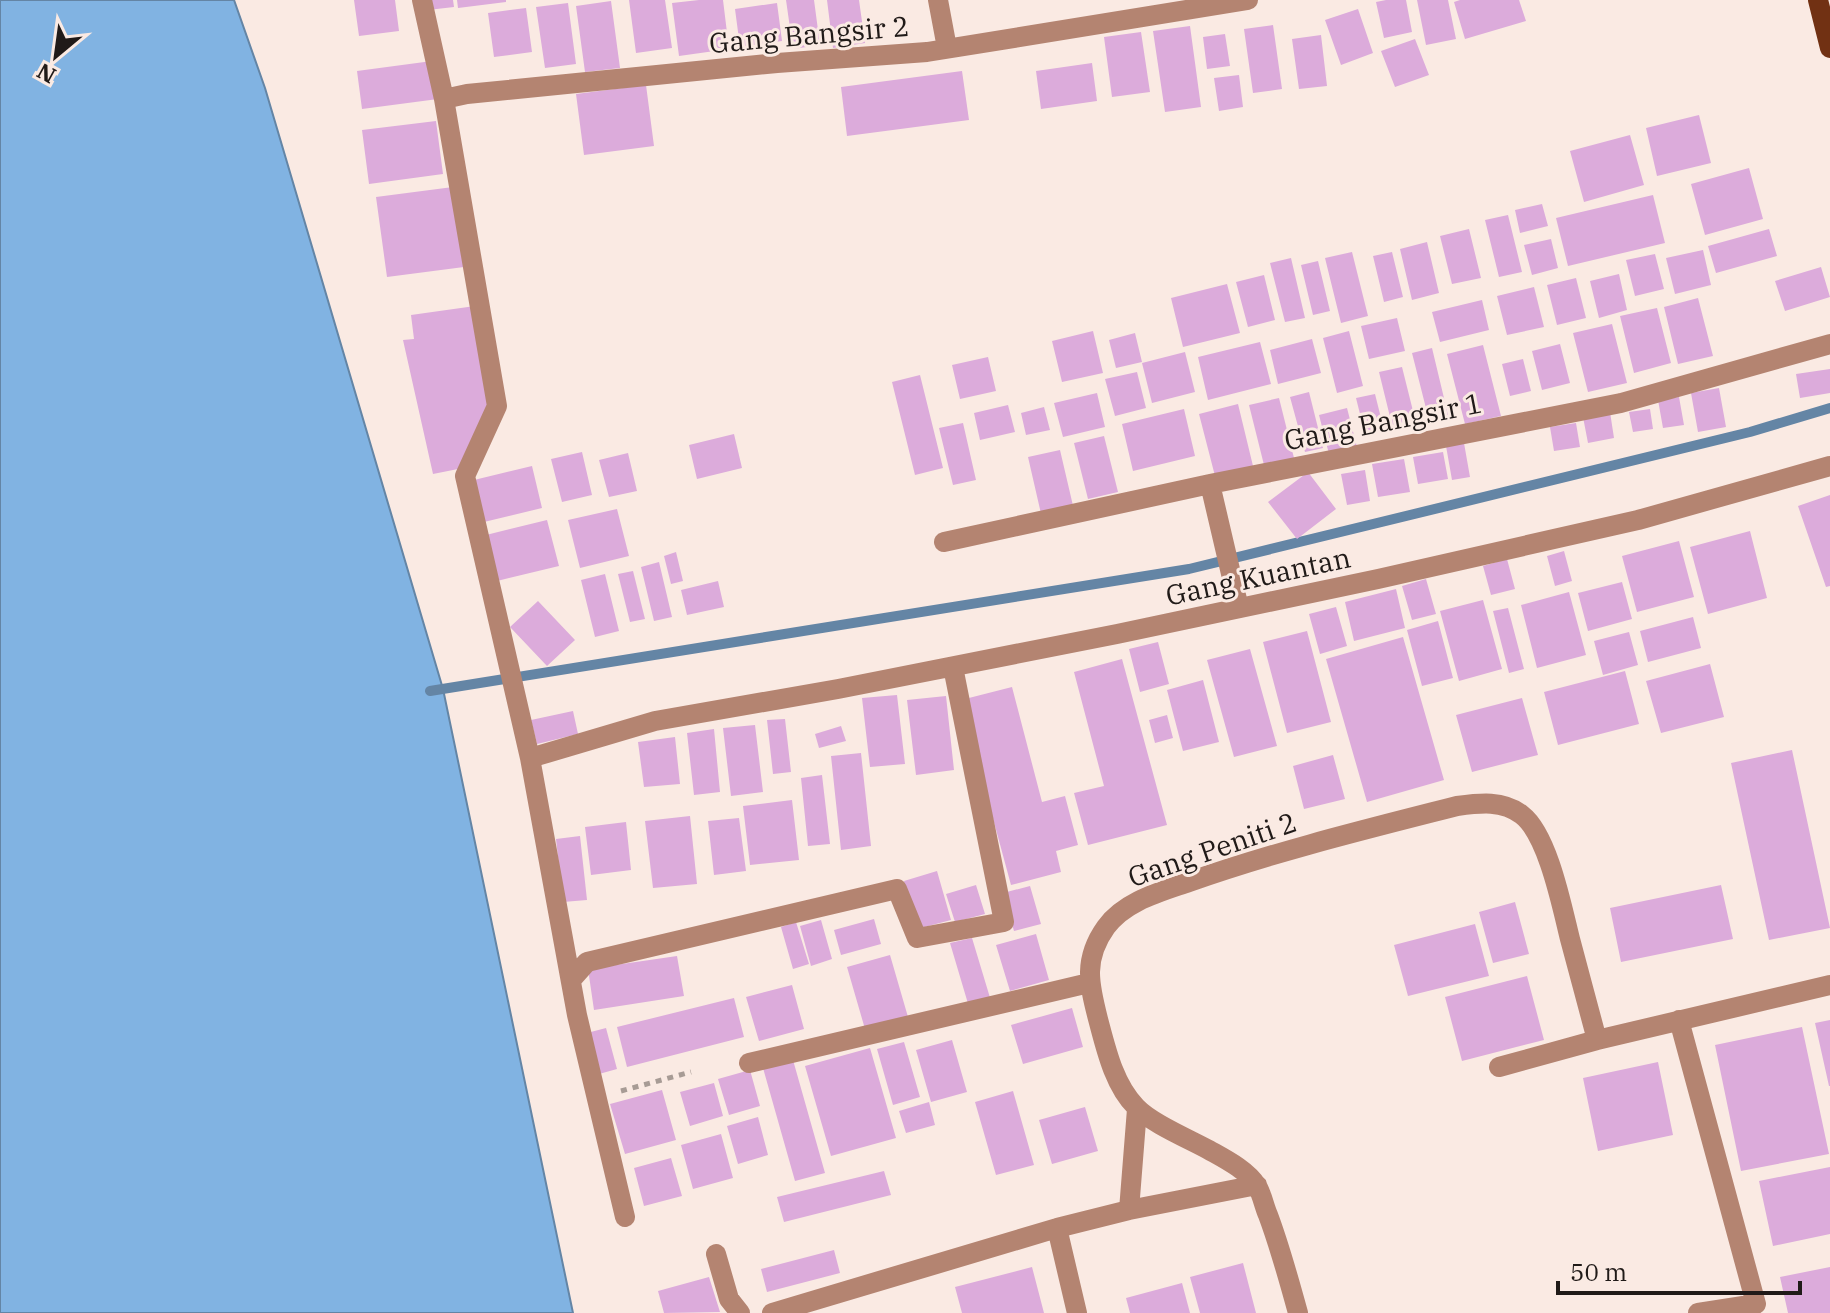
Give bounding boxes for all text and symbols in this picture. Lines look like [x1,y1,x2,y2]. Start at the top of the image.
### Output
street label: Gang Bangsir 2 [707,7,911,61]
north arrow [16,16,96,96]
text: N [31,57,61,91]
street label: Gang Bangsir 1 [1281,384,1485,458]
street label: Gang Kuantan [1162,538,1354,614]
street label: Gang Peniti 2 [1123,803,1301,895]
scale bar [1558,1245,1800,1295]
text: 50 m [1570,1256,1627,1288]

